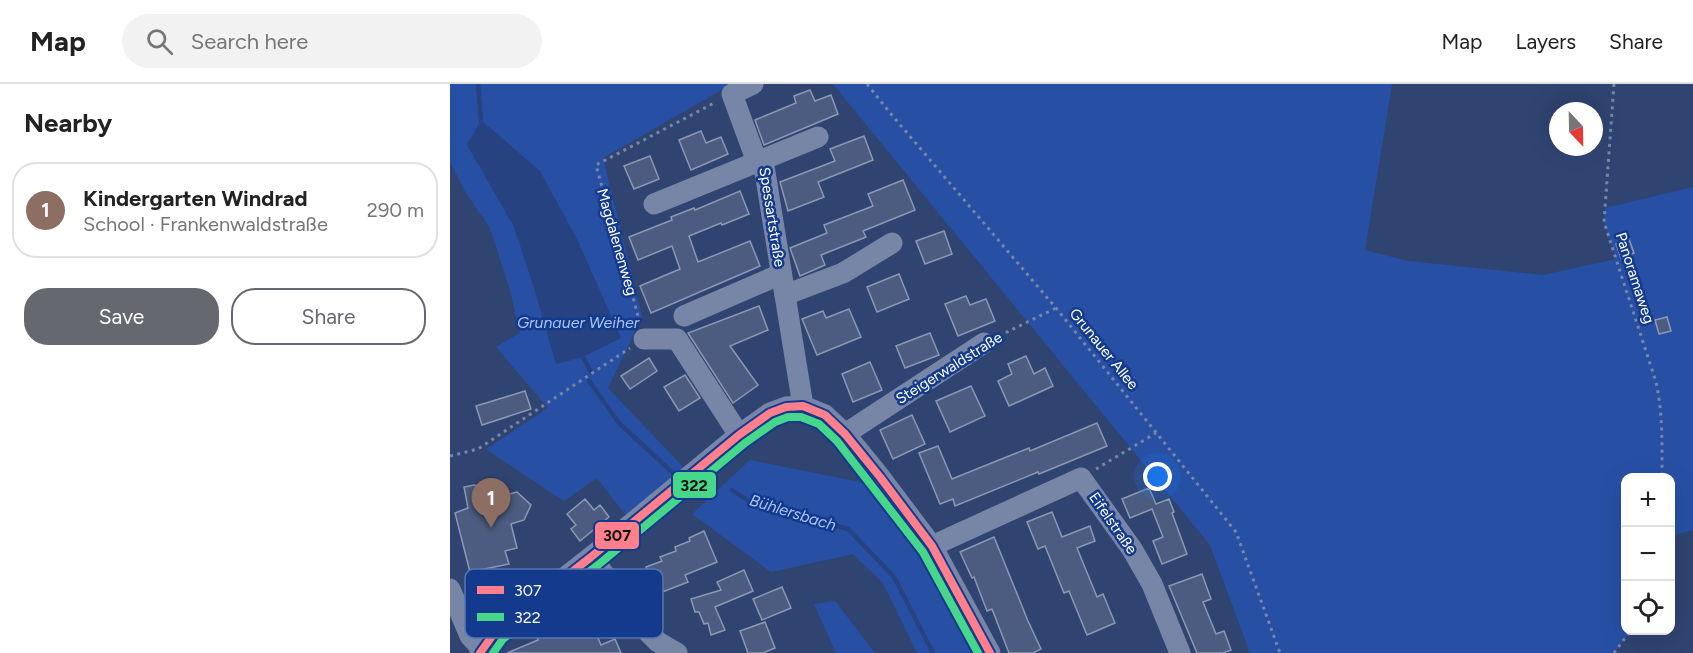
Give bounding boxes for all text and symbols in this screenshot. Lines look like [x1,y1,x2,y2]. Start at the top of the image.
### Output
search box [122,14,542,68]
text: Map [30,24,86,58]
icon: search [143,25,176,58]
text: Search here [191,28,308,55]
text: Map [1442,29,1482,54]
text: Layers [1515,29,1576,54]
text: Share [1609,29,1663,54]
north arrow [1549,102,1603,156]
text: Nearby [24,107,112,139]
street label: Spessartstraße [755,166,789,268]
text: Kindergarten Windrad [83,185,308,212]
street label: Magdalenenweg [593,186,641,298]
text: 1 [41,198,50,222]
text: 290 m [367,198,424,222]
text: School · Frankenwaldstraße [83,212,328,236]
street label: Panoramaweg [1612,230,1658,326]
button: Save [24,288,219,345]
button: Share [231,288,426,345]
street label: Grunauer Allee [1066,305,1142,393]
water label: Grunauer Weiher [517,313,640,332]
street label: Steigerwaldstraße [893,328,1005,408]
your location [1143,462,1172,491]
line badge: 322 [672,471,717,499]
map controls [1621,473,1675,635]
button: + [1621,473,1675,527]
text: 322 [680,476,708,495]
pin: 1 [472,478,510,528]
street label: Eifelstraße [1085,489,1141,557]
water label: Bühlersbach [747,490,838,535]
line badge: 307 [594,521,640,550]
text: 307 [603,526,631,545]
button: − [1621,527,1675,581]
legend [465,569,663,638]
text: 307 [514,581,542,600]
button: locate [1621,581,1675,635]
text: 322 [514,608,541,627]

